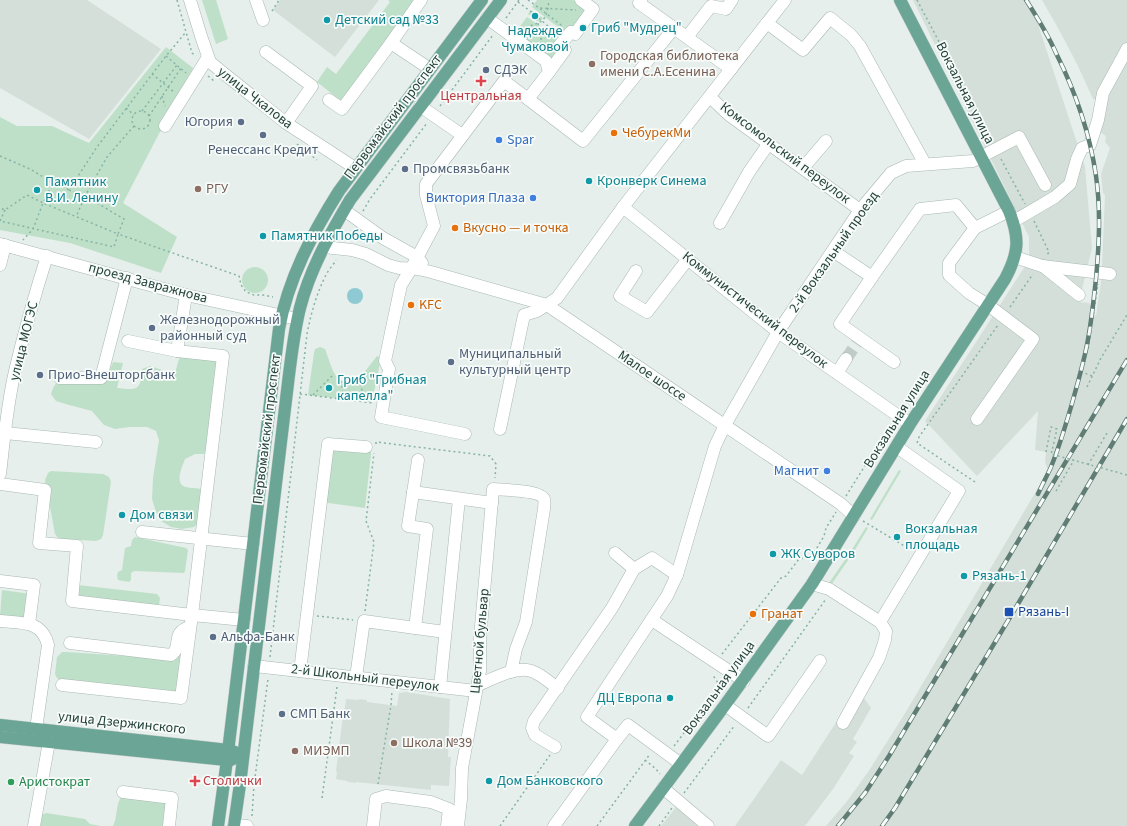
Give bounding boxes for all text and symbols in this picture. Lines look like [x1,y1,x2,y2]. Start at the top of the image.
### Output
place label: Детский сад №33 [335,10,439,30]
marker: Надежде Чумаковой [530,11,540,21]
marker: Детский сад №33 [322,15,332,25]
place label: Гриб "Мудрец" [591,18,682,38]
place label: Надежде Чумаковой [501,21,569,57]
marker: Гриб "Мудрец" [578,23,588,33]
street label: Вокзальная улица [931,39,999,147]
place label: Городская библиотека имени С.А.Есенина [600,46,739,82]
street label: Первомайский проспект [339,50,447,184]
marker: Городская библиотека имени С.А.Есенина [587,59,597,69]
place label: СДЭК [494,60,528,80]
street label: улица Чкалова [213,62,297,134]
marker: СДЭК [481,65,491,75]
marker: Центральная [476,76,486,86]
place label: Центральная [440,86,522,106]
street label: Комсомольский переулок [716,97,854,209]
place label: Югория [185,112,233,132]
marker: Югория [236,117,246,127]
place label: ЧебурекМи [622,123,691,143]
marker: ЧебурекМи [609,128,619,138]
marker: Ренессанс Кредит [258,130,268,140]
place label: Spar [507,130,534,150]
marker: Spar [494,135,504,145]
place label: Ренессанс Кредит [208,140,319,160]
place label: Промсвязьбанк [413,159,510,179]
marker: Промсвязьбанк [400,164,410,174]
place label: Кронверк Синема [597,171,707,191]
place label: Памятник В.И. Ленину [45,172,119,208]
marker: Кронверк Синема [584,176,594,186]
place label: РГУ [206,179,229,199]
marker: РГУ [193,184,203,194]
marker: Памятник В.И. Ленину [32,185,42,195]
street label: 2-й Вокзальный проезд [784,187,884,317]
place label: Виктория Плаза [426,188,525,208]
marker: Виктория Плаза [528,193,538,203]
place label: Вкусно — и точка [463,218,569,238]
marker: Вкусно — и точка [450,223,460,233]
place label: Памятник Победы [271,226,383,246]
marker: Памятник Победы [258,231,268,241]
street label: Коммунистический переулок [678,247,832,373]
street label: проезд Завражнова [86,257,210,309]
place label: KFC [419,295,442,315]
street label: улица МОГЭС [4,299,44,383]
marker: KFC [406,300,416,310]
place label: Железнодорожный районный суд [160,310,280,346]
marker: Железнодорожный районный суд [147,323,157,333]
place label: Муниципальный культурный центр [459,344,571,380]
street label: Малое шоссе [614,346,690,406]
street label: Первомайский проспект [248,352,286,505]
marker: Муниципальный культурный центр [446,357,456,367]
place label: Прио-Внешторгбанк [48,365,175,385]
street label: Вокзальная улица [859,366,935,472]
marker: Прио-Внешторгбанк [35,370,45,380]
place label: Гриб "Грибная капелла" [337,370,427,406]
marker: Гриб "Грибная капелла" [324,383,334,393]
place label: Магнит [774,461,820,481]
marker: Магнит [822,466,832,476]
place label: Дом связи [130,505,193,525]
marker: Дом связи [117,510,127,520]
place label: Вокзальная площадь [905,519,978,555]
marker: Вокзальная площадь [892,532,902,542]
place label: ЖК Суворов [781,544,855,564]
marker: ЖК Суворов [768,549,778,559]
place label: Рязань-1 [972,566,1026,586]
marker: Рязань-1 [959,571,969,581]
street label: Цветной бульвар [465,587,495,695]
place label: Рязань-I [1018,602,1069,622]
place label: Гранат [761,604,804,624]
marker: Рязань-I [1003,606,1015,618]
marker: Гранат [748,609,758,619]
place label: Альфа-Банк [221,627,295,647]
marker: Альфа-Банк [208,632,218,642]
street label: Вокзальная улица [678,637,760,739]
street label: 2-й Школьный переулок [290,659,440,697]
place label: ДЦ Европа [597,688,662,708]
marker: ДЦ Европа [665,693,675,703]
place label: СМП Банк [290,704,350,724]
street label: улица Дзержинского [57,706,187,740]
marker: СМП Банк [277,709,287,719]
place label: Школа №39 [402,733,472,753]
marker: Школа №39 [389,738,399,748]
place label: МИЭМП [303,741,350,761]
marker: МИЭМП [290,746,300,756]
place label: Столички [203,771,262,791]
place label: Дом Банковского [497,771,603,791]
place label: Аристократ [19,772,91,792]
marker: Столички [190,776,200,786]
marker: Дом Банковского [484,776,494,786]
marker: Аристократ [6,777,16,787]

